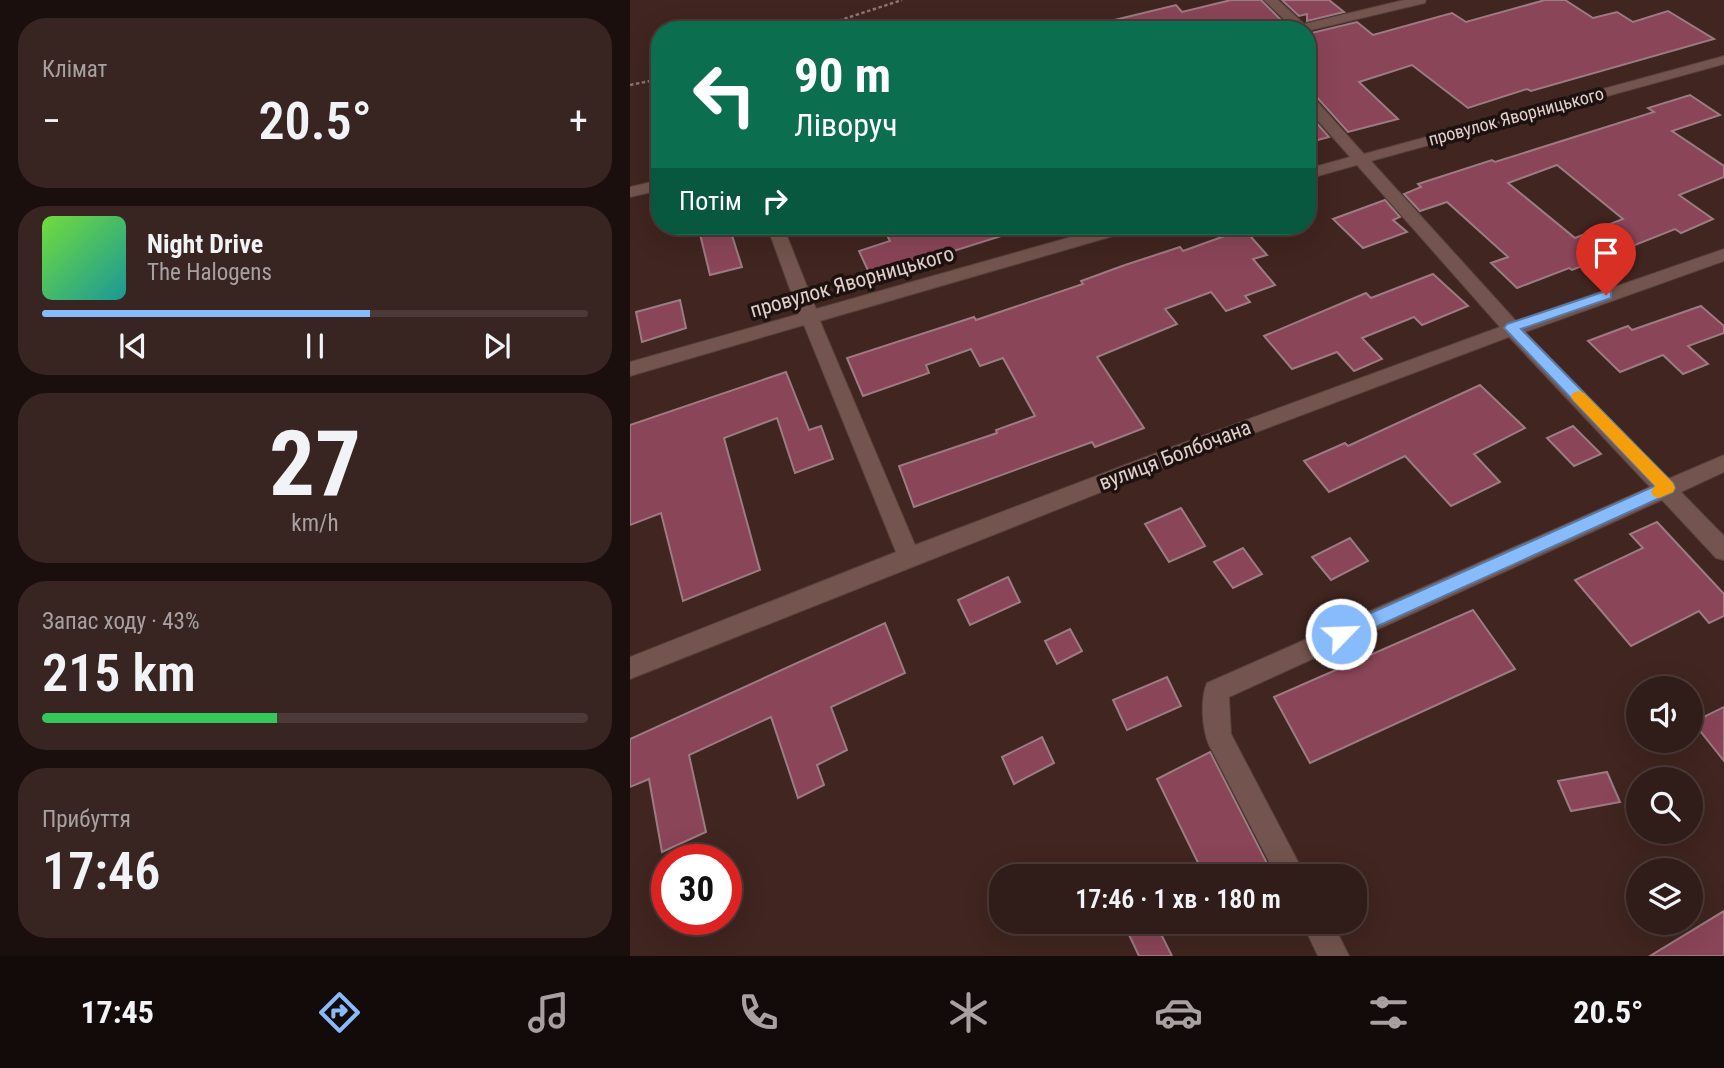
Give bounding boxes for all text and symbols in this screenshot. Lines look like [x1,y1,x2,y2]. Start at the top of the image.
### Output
text: 90 m [794,47,891,104]
icon: left [679,49,770,140]
text: Клімат [42,56,107,83]
street label: провулок Яворницького [1426,82,1606,150]
text: 20.5° [258,91,372,152]
text: − [42,99,61,143]
text: + [569,99,588,143]
text: Ліворуч [794,106,898,144]
icon: right [756,182,794,220]
text: Потім [679,186,742,216]
pin [1576,223,1636,295]
text: Night Drive [147,229,263,259]
icon: arrive [1587,234,1625,272]
street label: провулок Яворницького [747,241,957,323]
text: The Halogens [147,259,272,286]
icon: previous [114,327,152,365]
icon: pause [296,327,334,365]
icon: next [478,327,516,365]
text: 27 [269,411,361,517]
street label: вулиця Болбочана [1096,415,1254,495]
text: km/h [291,510,339,537]
position arrow [1304,597,1378,671]
text: Запас ходу · 43% [42,608,200,635]
text: 215 km [42,643,196,704]
map controls [1626,676,1703,935]
button: sound [1626,676,1703,753]
button: search [1626,767,1703,844]
text: Прибуття [42,806,131,833]
text: 17:46 [42,841,160,902]
speed limit sign: 30 [651,844,742,935]
button: layers [1626,858,1703,935]
text: 17:46 · 1 хв · 180 m [1075,884,1281,914]
icon: directions [315,988,364,1037]
icon: music [524,988,573,1037]
icon: phone [734,988,783,1037]
icon: climate [944,988,993,1037]
icon: car [1154,988,1203,1037]
icon: filters [1364,988,1413,1037]
text: 17:45 [80,993,154,1031]
text: 20.5° [1573,993,1644,1031]

